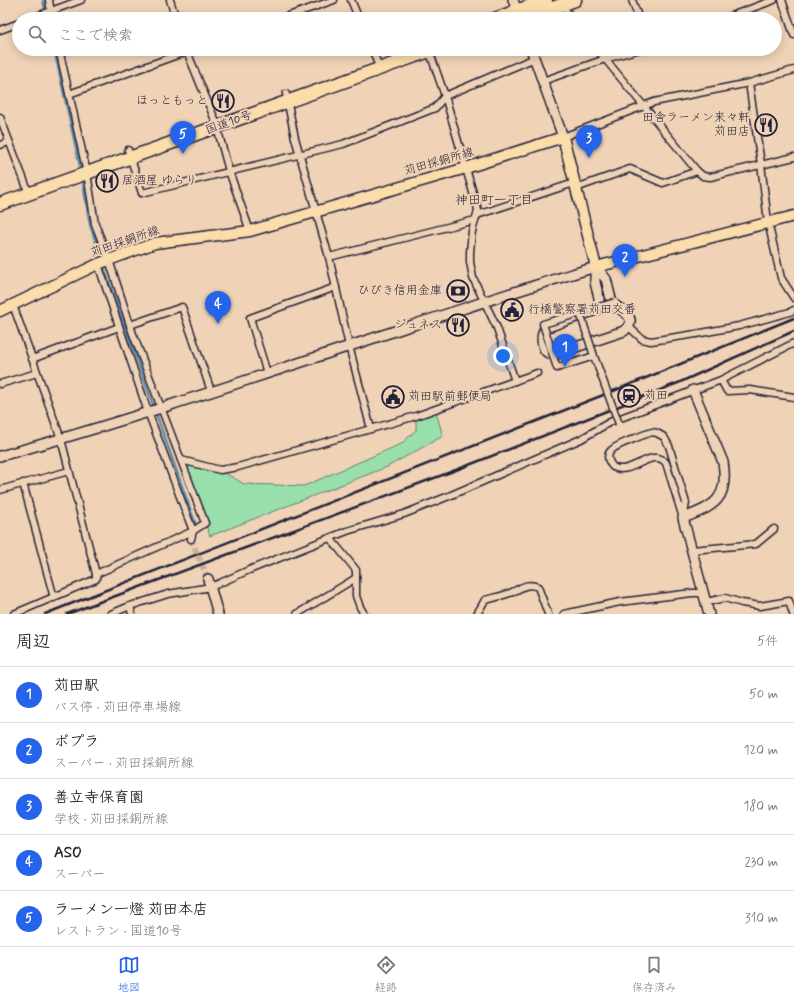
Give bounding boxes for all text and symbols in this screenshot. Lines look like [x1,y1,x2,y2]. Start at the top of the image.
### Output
search box [12,12,782,56]
icon: search [26,23,48,45]
text: ここで検索 [58,26,133,46]
restaurant icon: ほっともっと [210,88,236,114]
place label: ほっともっと [136,93,208,109]
street label: 国道10号 [204,107,254,139]
place label: 田舎ラーメン来々軒 苅田店 [642,110,750,140]
restaurant icon: 田舎ラーメン来々軒 苅田店 [753,112,779,138]
pin: 5 [170,121,196,154]
pin: 3 [576,125,602,158]
street label: 苅田採銅所線 [402,144,476,180]
restaurant icon: 居酒屋 ゆらり [94,168,120,194]
place label: 居酒屋 ゆらり [122,173,197,189]
district label: 神田町一丁目 [455,192,533,209]
street label: 苅田採銅所線 [88,223,162,261]
pin: 2 [612,244,638,277]
bank icon: ひびき信用金庫 [445,278,471,304]
place label: ひびき信用金庫 [358,283,442,299]
pin: 4 [205,291,231,324]
public building icon: 行橋警察署苅田交番 [499,297,525,323]
place label: 行橋警察署苅田交番 [528,302,636,318]
restaurant icon: ジュネス [445,312,471,338]
place label: ジュネス [394,317,442,333]
pin: 1 [552,334,578,367]
your location [493,346,513,366]
station icon: 苅田 [616,383,642,409]
public building icon: 苅田駅前郵便局 [380,384,406,410]
place label: 苅田 [644,388,668,404]
place label: 苅田駅前郵便局 [408,389,492,405]
text: 周辺 [16,631,50,653]
text: 5件 [757,633,778,650]
text: 苅田駅 [54,676,99,696]
text: 1 [26,686,32,703]
text: 50 m [749,686,778,703]
text: バス停 · 苅田停車場線 [54,699,181,716]
text: ポプラ [54,732,99,752]
text: 2 [26,742,32,759]
text: 120 m [744,742,778,759]
text: スーパー · 苅田採銅所線 [54,755,193,772]
text: 善立寺保育園 [54,788,144,808]
text: 3 [26,798,32,815]
text: 180 m [743,798,778,815]
text: 学校 · 苅田採銅所線 [54,811,168,828]
text: ASO [54,843,82,863]
text: 4 [25,854,33,871]
text: 230 m [744,854,778,871]
text: スーパー [54,866,105,883]
text: ラーメン一燈 苅田本店 [54,900,208,920]
text: 5 [25,910,33,927]
text: 310 m [745,910,778,927]
text: レストラン · 国道10号 [54,923,182,940]
tab: 地図 [118,954,140,995]
tab: 経路 [375,954,397,995]
tab: 保存済み [632,954,676,995]

